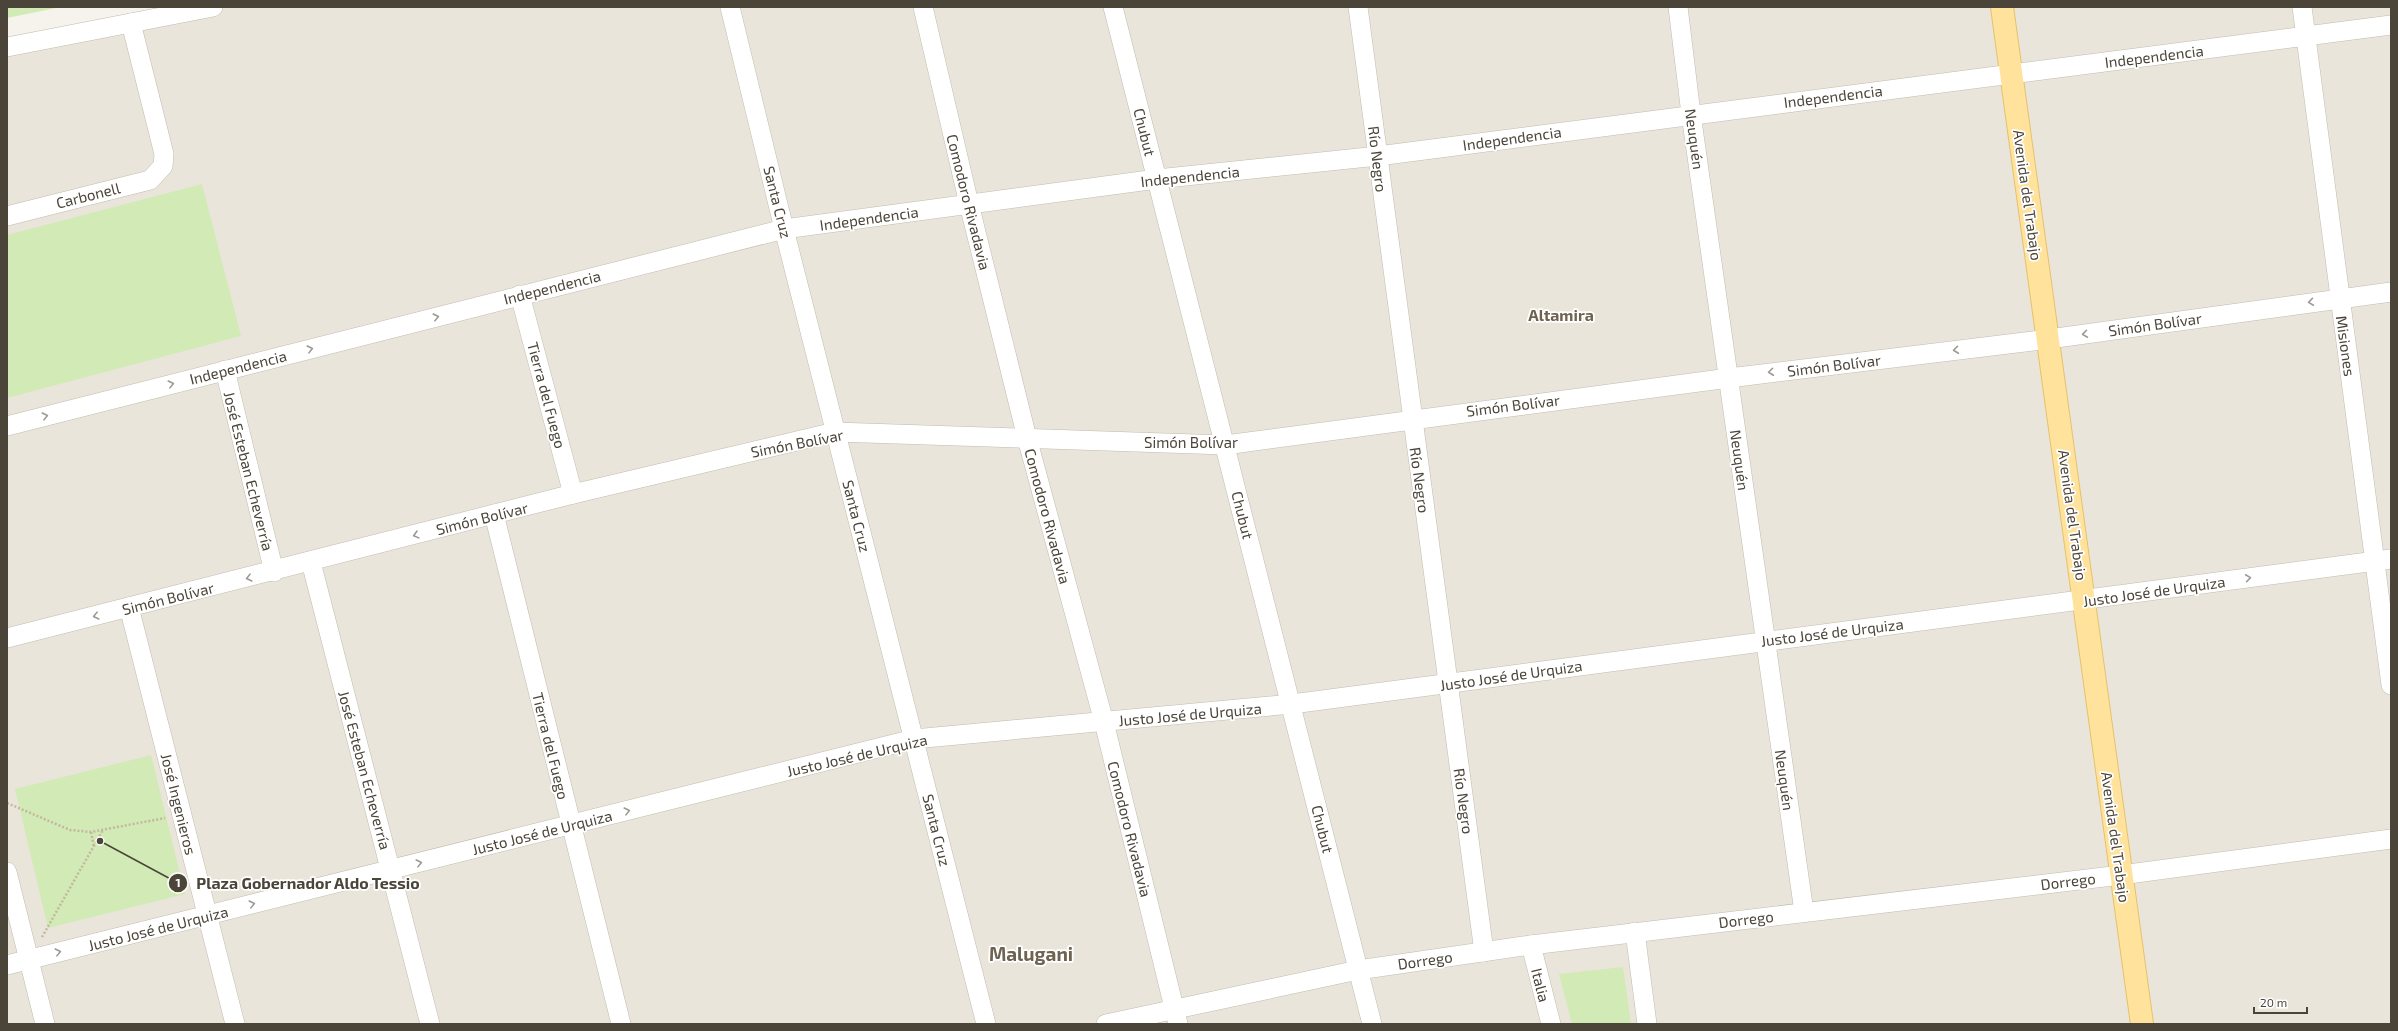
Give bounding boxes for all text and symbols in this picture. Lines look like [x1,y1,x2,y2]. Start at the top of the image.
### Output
street label: Independencia [2104,41,2204,71]
street label: Independencia [1783,81,1883,111]
street label: Chubut [1130,106,1160,158]
street label: Neuquén [1682,108,1708,170]
street label: Independencia [1462,122,1562,154]
street label: Río Negro [1365,125,1391,193]
street label: Avenida del Trabajo [2009,128,2046,262]
street label: Comodoro Rivadavia [943,132,995,272]
street label: Independencia [1140,162,1240,190]
street label: Santa Cruz [760,164,796,240]
street label: Carbonell [54,178,123,212]
street label: Independencia [819,202,919,234]
street label: Independencia [502,266,602,308]
one-way arrow [2308,297,2314,306]
district label: Altamira [1528,305,1594,324]
street label: Simón Bolívar [2107,309,2203,339]
one-way arrow [433,313,440,321]
street label: Misiones [2333,314,2359,378]
one-way arrow [2082,329,2088,338]
street label: Tierra del Fuego [524,340,570,450]
one-way arrow [307,345,314,353]
street label: Independencia [188,346,288,388]
one-way arrow [1953,346,1959,355]
street label: Simón Bolívar [1786,350,1882,380]
one-way arrow [1768,368,1774,377]
one-way arrow [167,380,174,389]
street label: José Esteban Echeverría [220,389,278,553]
street label: Simón Bolívar [1465,390,1561,420]
one-way arrow [41,412,48,421]
street label: Simón Bolívar [749,425,845,461]
street label: Neuquén [1727,429,1753,491]
street label: Simón Bolívar [1144,433,1238,451]
street label: Comodoro Rivadavia [1021,446,1075,586]
street label: Río Negro [1406,446,1434,514]
street label: Avenida del Trabajo [2054,448,2091,582]
street label: Santa Cruz [839,478,875,554]
street label: Chubut [1228,489,1258,541]
street label: Simón Bolívar [434,498,530,538]
one-way arrow [413,530,419,538]
street label: Justo José de Urquiza [2082,572,2226,610]
one-way arrow [246,573,253,581]
one-way arrow [2245,574,2251,583]
street label: Simón Bolívar [120,578,216,618]
one-way arrow [93,611,99,619]
street label: Justo José de Urquiza [1760,614,1904,650]
street label: Justo José de Urquiza [1439,656,1583,694]
street label: José Esteban Echeverría [335,689,395,851]
street label: Tierra del Fuego [529,691,573,801]
street label: Justo José de Urquiza [1118,699,1262,729]
street label: Justo José de Urquiza [785,730,929,780]
street label: Neuquén [1772,749,1798,811]
street label: José Ingenieros [158,751,200,857]
street label: Comodoro Rivadavia [1104,759,1156,899]
street label: Río Negro [1450,767,1478,835]
street label: Avenida del Trabajo [2097,770,2134,904]
street label: Santa Cruz [919,792,955,868]
street label: Chubut [1308,803,1338,855]
street label: Justo José de Urquiza [470,806,614,858]
one-way arrow [623,807,630,816]
one-way arrow [416,859,423,867]
callout: Plaza Gobernador Aldo Tessio [168,869,428,897]
street label: Dorrego [2040,869,2096,893]
text: Plaza Gobernador Aldo Tessio [196,873,420,892]
text: 1 [175,875,181,889]
one-way arrow [249,900,256,909]
street label: Justo José de Urquiza [86,902,230,954]
street label: Dorrego [1718,907,1774,931]
district label: Malugani [989,942,1073,965]
street label: Dorrego [1396,947,1454,973]
one-way arrow [55,949,62,957]
street label: Italia [1528,966,1554,1004]
scale bar [2254,989,2307,1015]
text: 20 m [2260,995,2287,1009]

